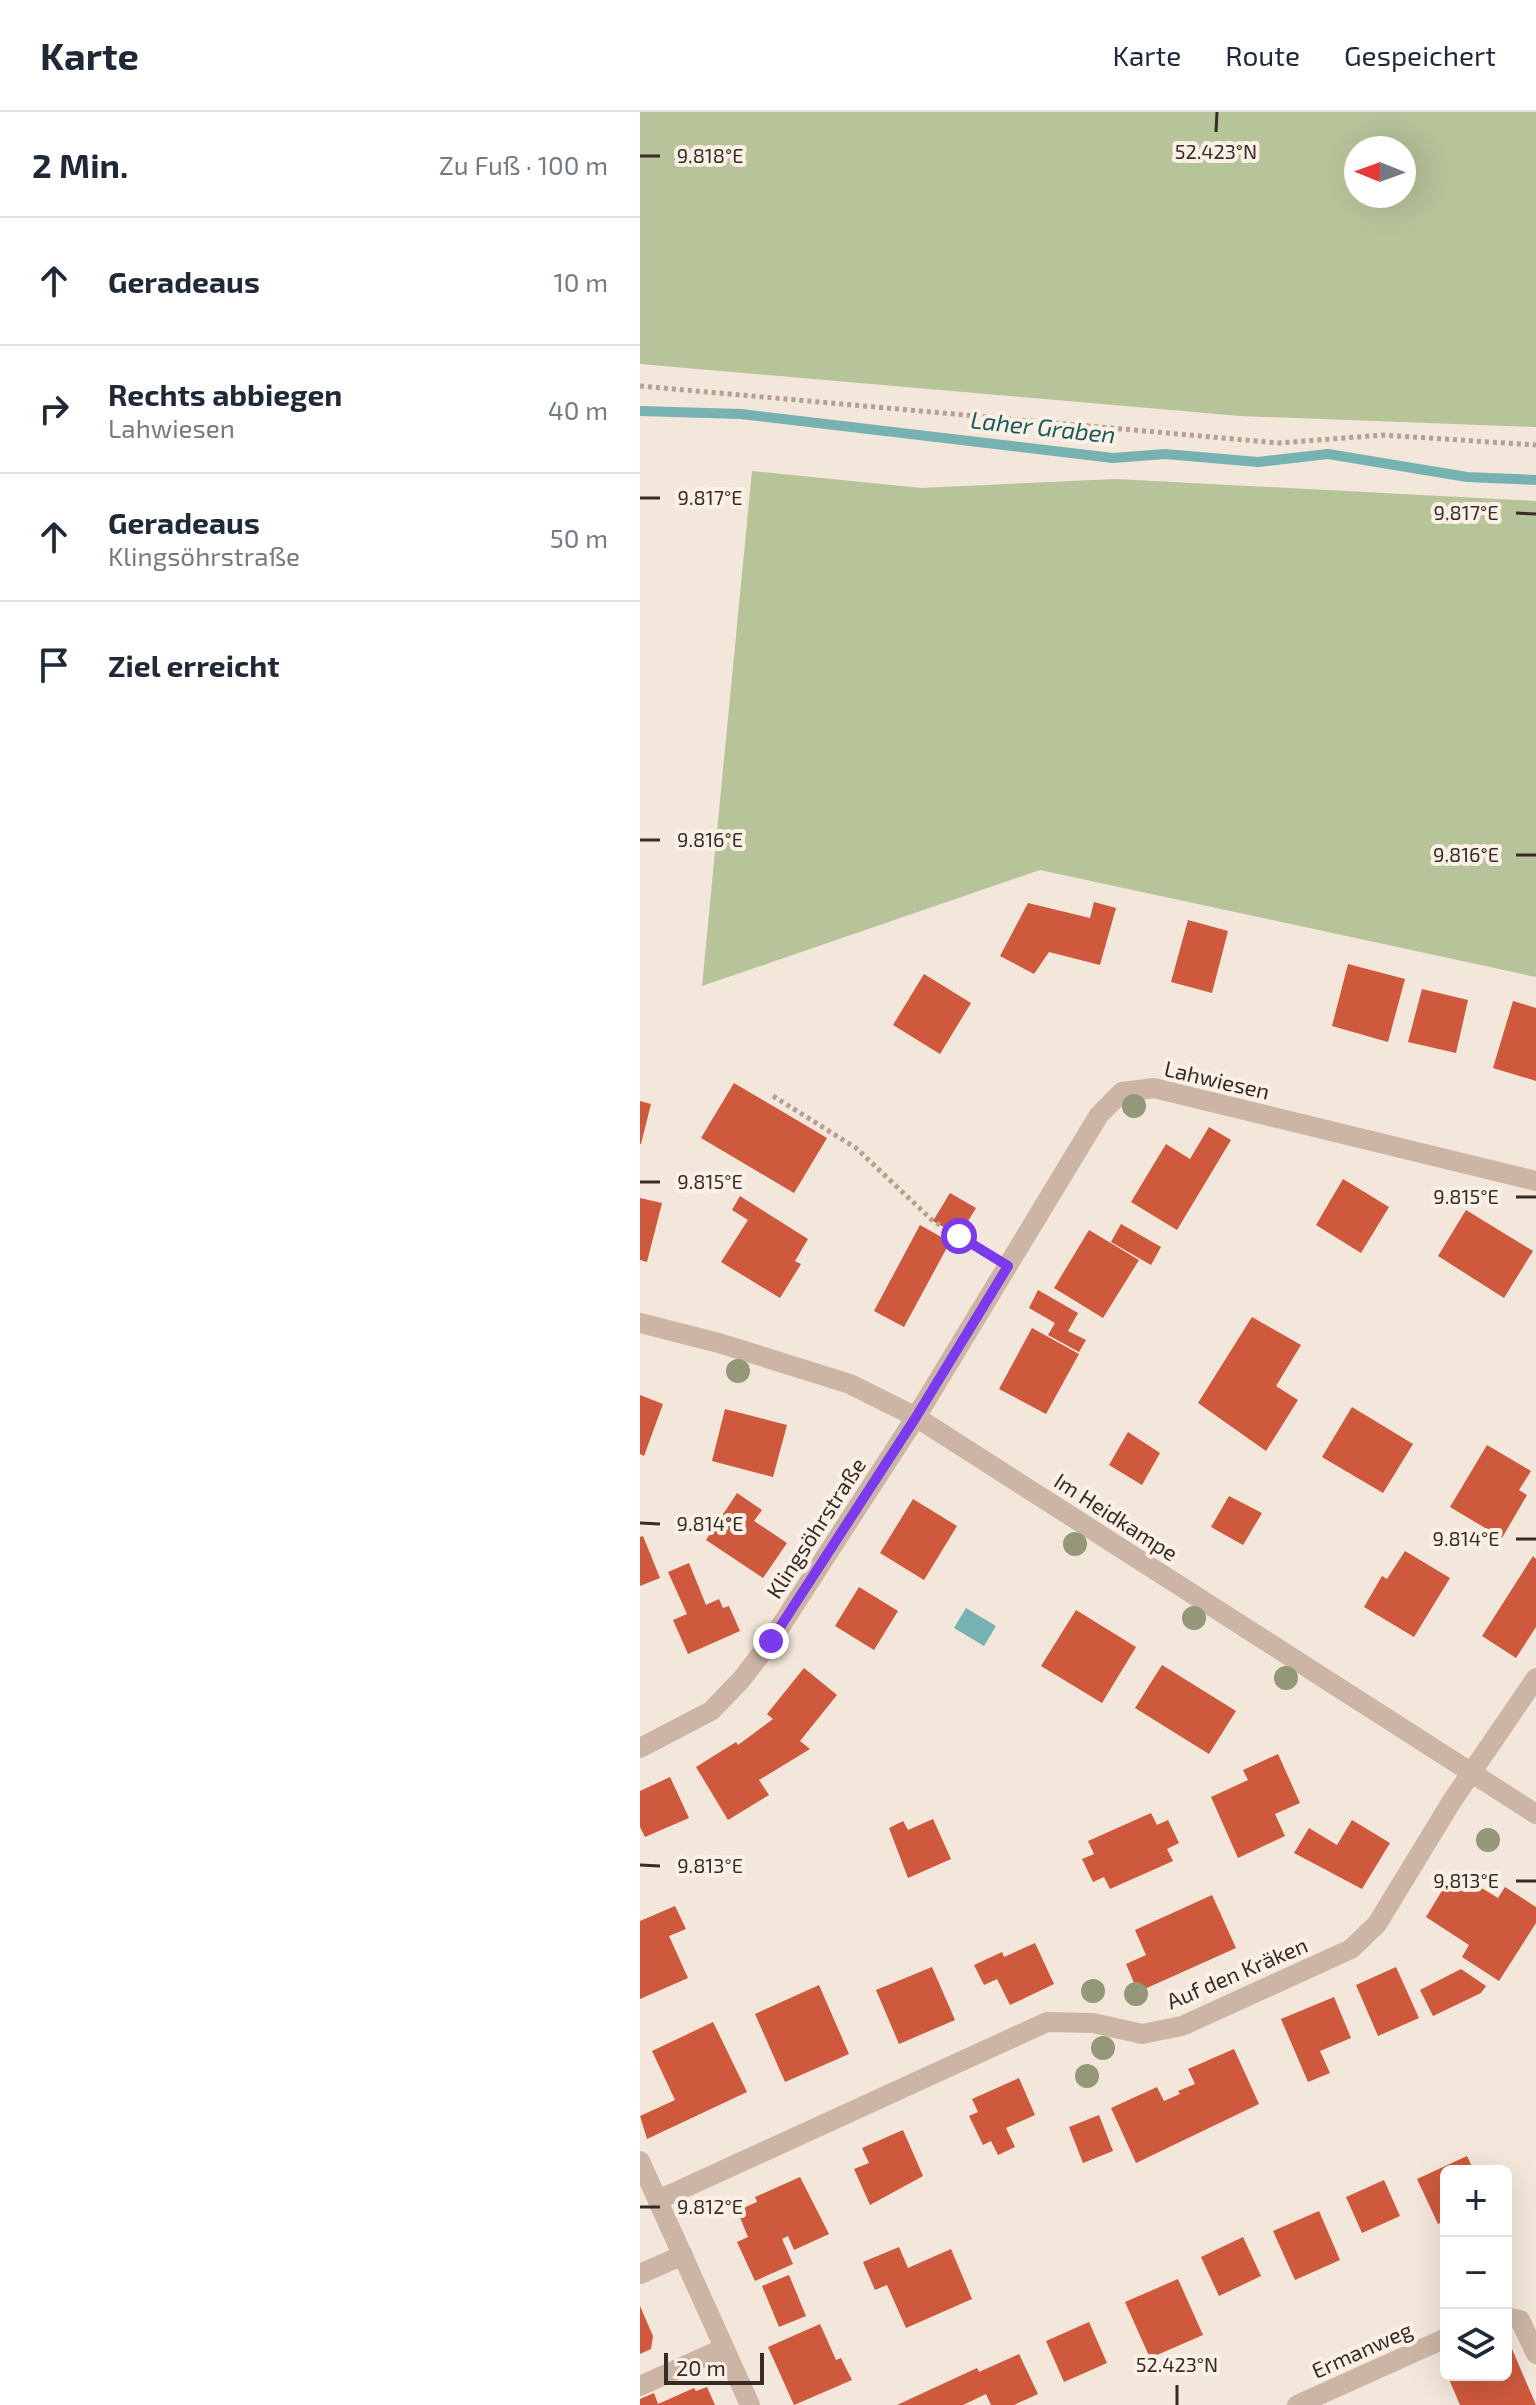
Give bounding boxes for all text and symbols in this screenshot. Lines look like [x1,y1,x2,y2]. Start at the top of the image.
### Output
text: Karte [40,32,139,78]
text: Karte [1112,38,1181,72]
text: Route [1225,38,1300,72]
text: Gespeichert [1344,38,1496,72]
north arrow [1344,136,1416,208]
text: 52.423°N [1175,139,1257,163]
text: 9.818°E [677,143,743,167]
text: 2 Min. [32,144,128,185]
text: Zu Fuß · 100 m [439,149,608,180]
icon: ahead [32,259,76,303]
text: Geradeaus [108,263,260,299]
text: 10 m [553,266,608,297]
text: Rechts abbiegen [108,376,342,412]
icon: right [32,387,76,431]
text: 40 m [548,394,608,425]
water label: Laher Graben [969,404,1117,449]
text: Lahwiesen [108,412,235,443]
text: 9.817°E [678,485,742,509]
text: 9.817°E [1434,500,1498,524]
text: Geradeaus [108,504,260,540]
icon: ahead [32,515,76,559]
text: 50 m [550,522,608,553]
text: Klingsöhrstraße [108,540,300,571]
icon: arrive [32,643,76,687]
text: Ziel erreicht [108,647,280,683]
text: 9.816°E [677,827,743,851]
text: 9.816°E [1433,842,1499,866]
street label: Lahwiesen [1162,1054,1272,1104]
text: 9.815°E [677,1169,743,1193]
text: 9.815°E [1433,1184,1499,1208]
route start [941,1218,977,1254]
street label: Klingsöhrstraße [760,1452,870,1603]
street label: Im Heidkampe [1050,1467,1183,1566]
text: 9.814°E [677,1511,743,1535]
text: 9.814°E [1433,1526,1499,1550]
route end [753,1623,789,1659]
text: 9.813°E [677,1853,743,1877]
text: 9.813°E [1433,1868,1499,1892]
street label: Auf den Kräken [1162,1931,1311,2013]
map controls [1440,2165,1512,2381]
button: + [1440,2165,1512,2237]
text: 9.812°E [677,2194,743,2218]
button: − [1440,2237,1512,2309]
button: layers [1440,2309,1512,2381]
street label: Ermanweg [1307,2315,1416,2383]
scale bar [664,2349,764,2385]
text: 52.423°N [1136,2352,1218,2376]
text: 20 m [676,2354,726,2380]

